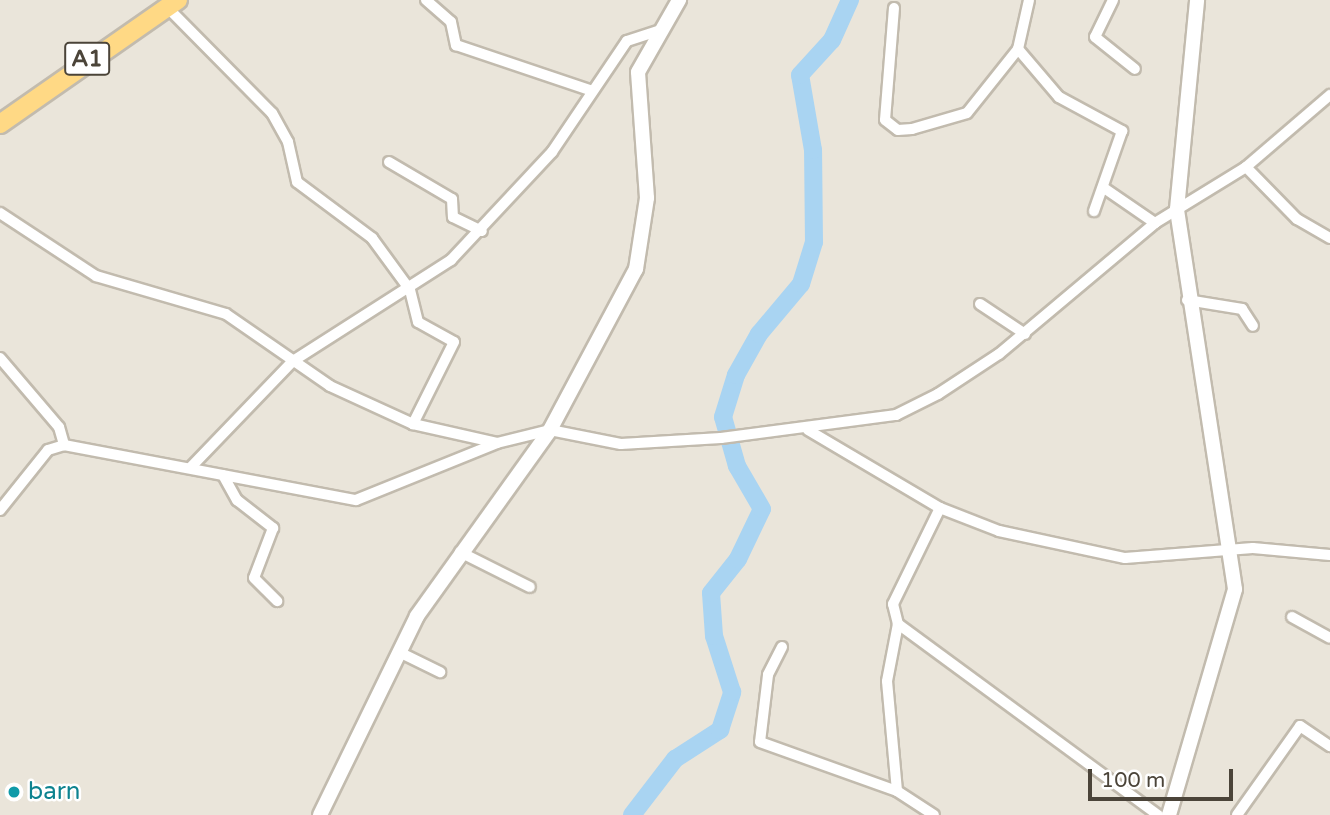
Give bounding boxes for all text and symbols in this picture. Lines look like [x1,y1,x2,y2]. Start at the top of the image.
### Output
road number: A1 [62,40,112,78]
scale bar [1092,756,1237,800]
text: 100 m [1101,768,1165,793]
place label: barn [28,778,80,806]
marker: barn [6,784,22,800]

